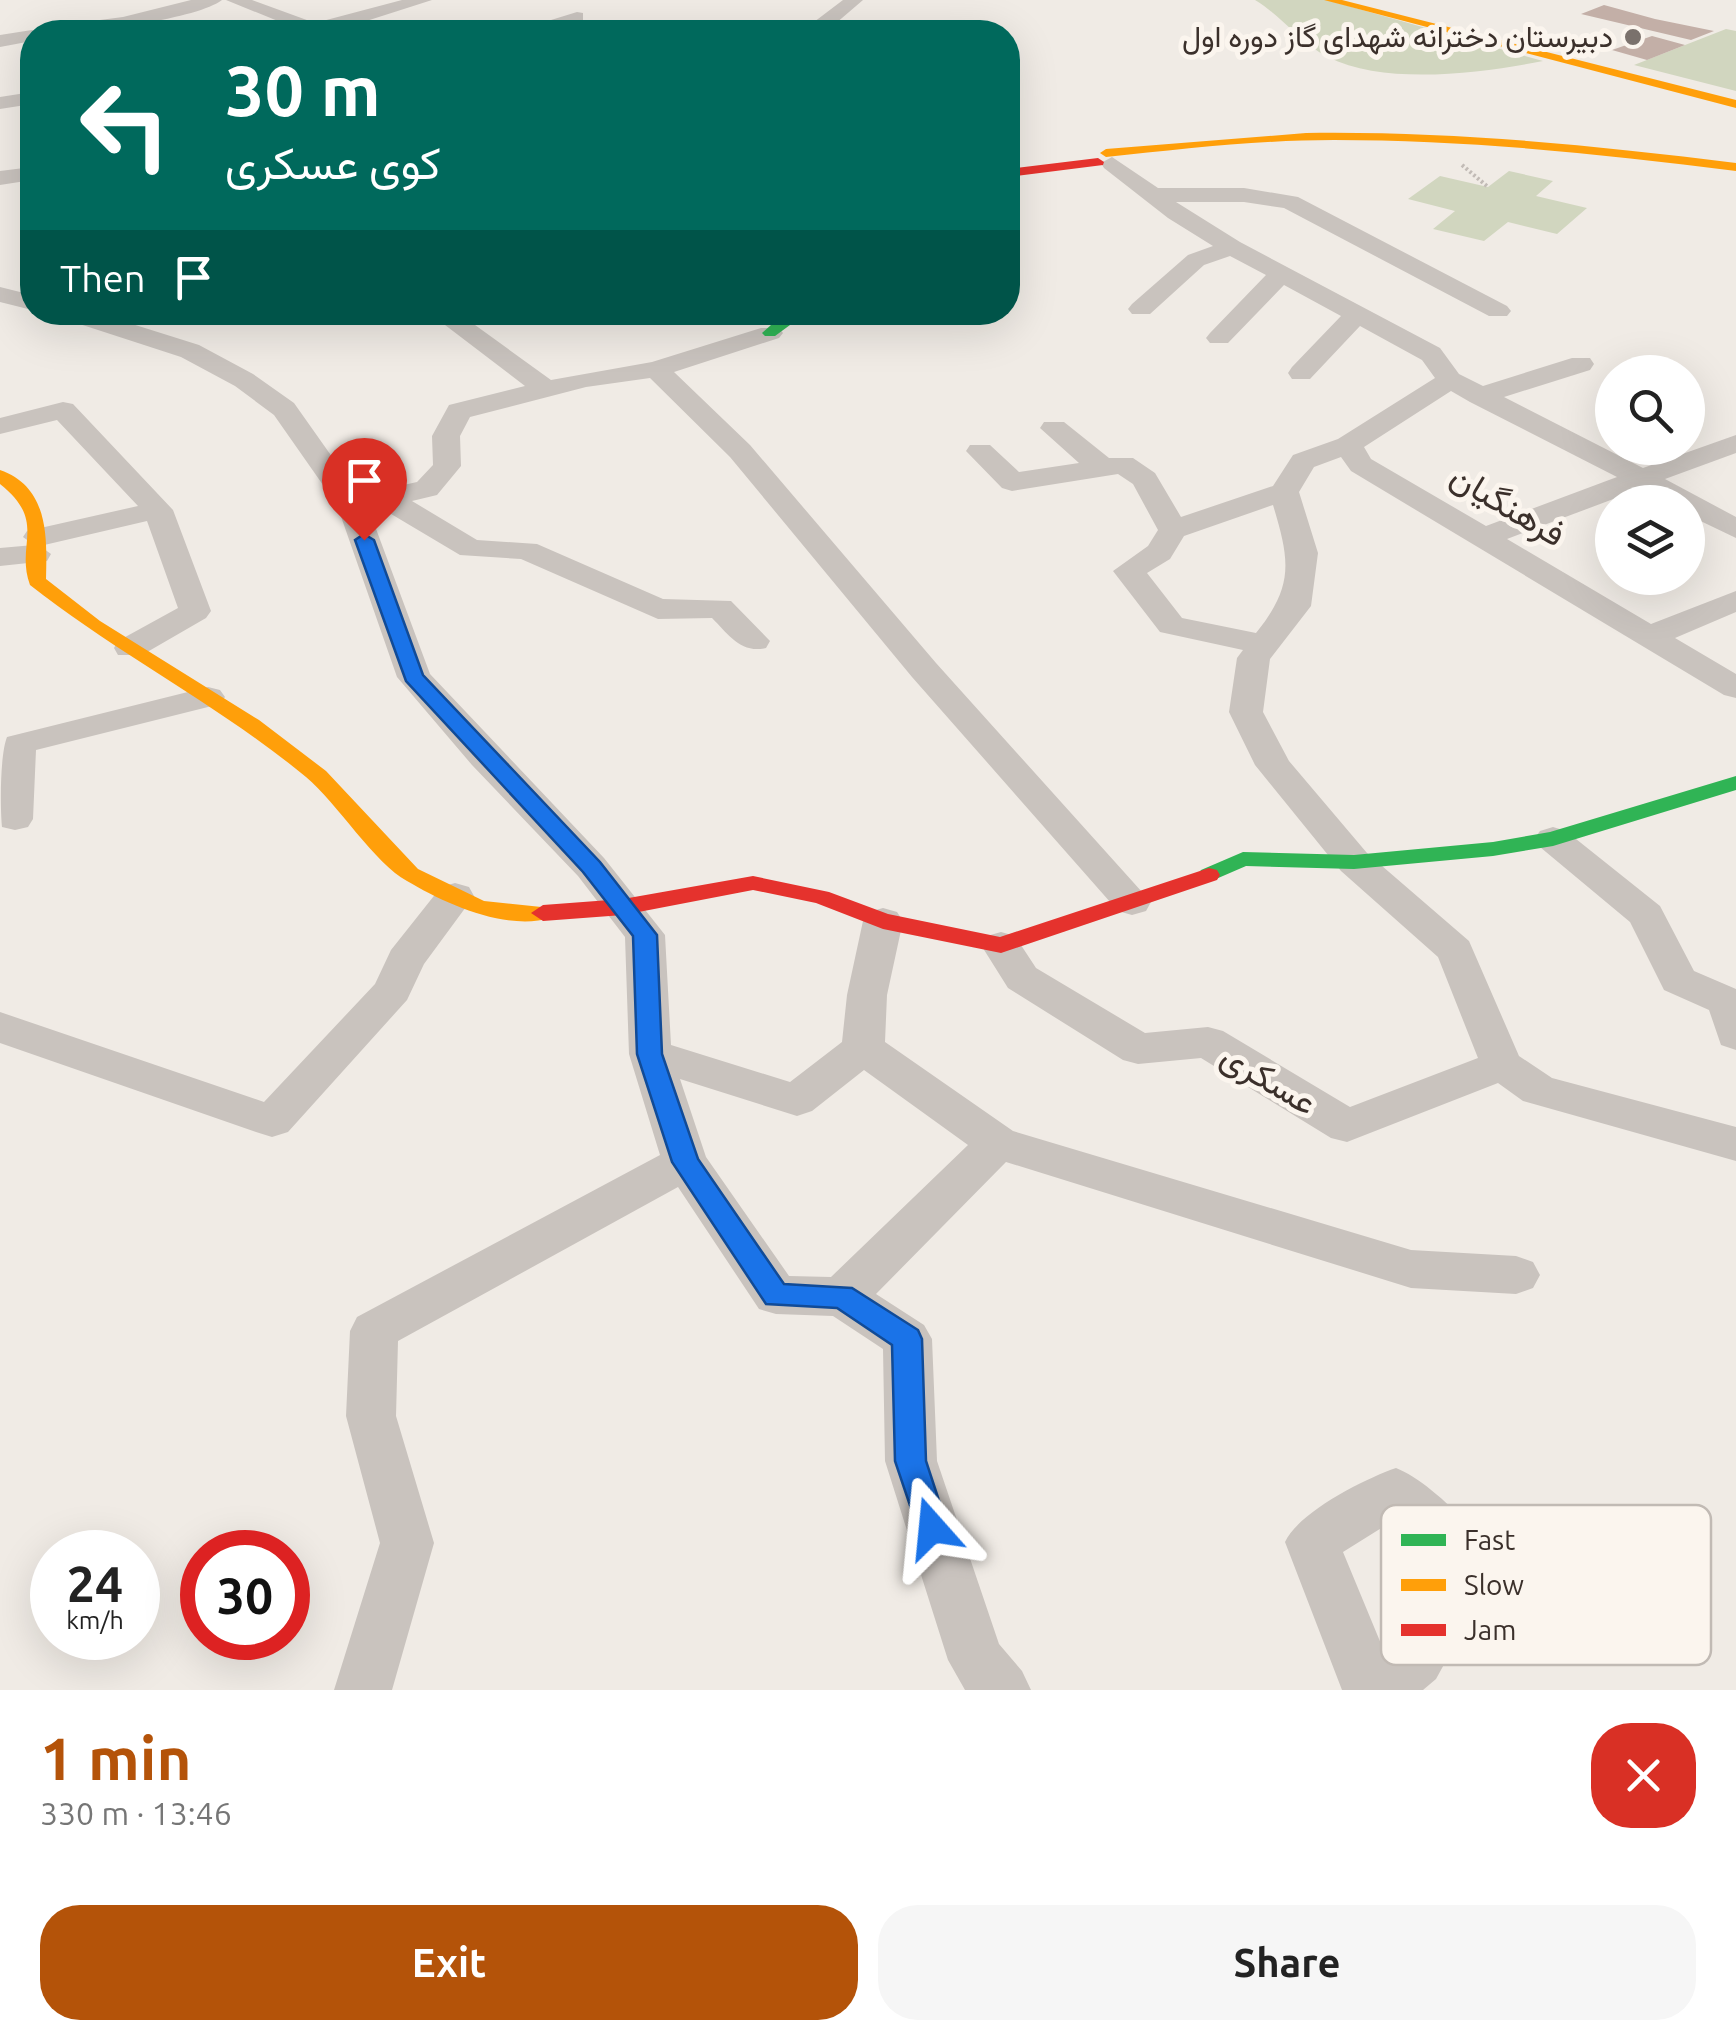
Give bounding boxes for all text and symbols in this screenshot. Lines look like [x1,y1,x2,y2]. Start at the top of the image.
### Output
place label: دبیرستان دخترانه شهدای گاز دوره اول [1182,19,1613,55]
marker: دبیرستان دخترانه شهدای گاز دوره اول [1622,26,1644,48]
text: 30 m [225,51,381,129]
icon: left [60,60,190,190]
text: کوی عسکری [225,137,441,188]
icon: arrive [166,250,221,305]
text: Then [60,257,146,299]
map controls [1595,355,1705,595]
button: search [1595,355,1705,465]
pin [322,438,407,541]
icon: arrive [337,453,392,508]
street label: فرهنگیان [1443,454,1573,556]
button: layers [1595,485,1705,595]
street label: عسکری [1213,1034,1324,1125]
position arrow [880,1476,984,1580]
legend [1381,1505,1711,1665]
text: Fast [1464,1524,1515,1555]
speed limit sign: 30 [180,1530,310,1660]
text: 24 [67,1555,123,1611]
text: Slow [1464,1569,1524,1600]
text: km/h [66,1606,124,1634]
text: Jam [1464,1614,1516,1645]
button: close [1591,1723,1696,1828]
text: 1 min [40,1724,192,1791]
text: 330 m · 13:46 [40,1795,232,1831]
button: Exit [40,1905,858,2020]
button: Share [878,1905,1696,2020]

